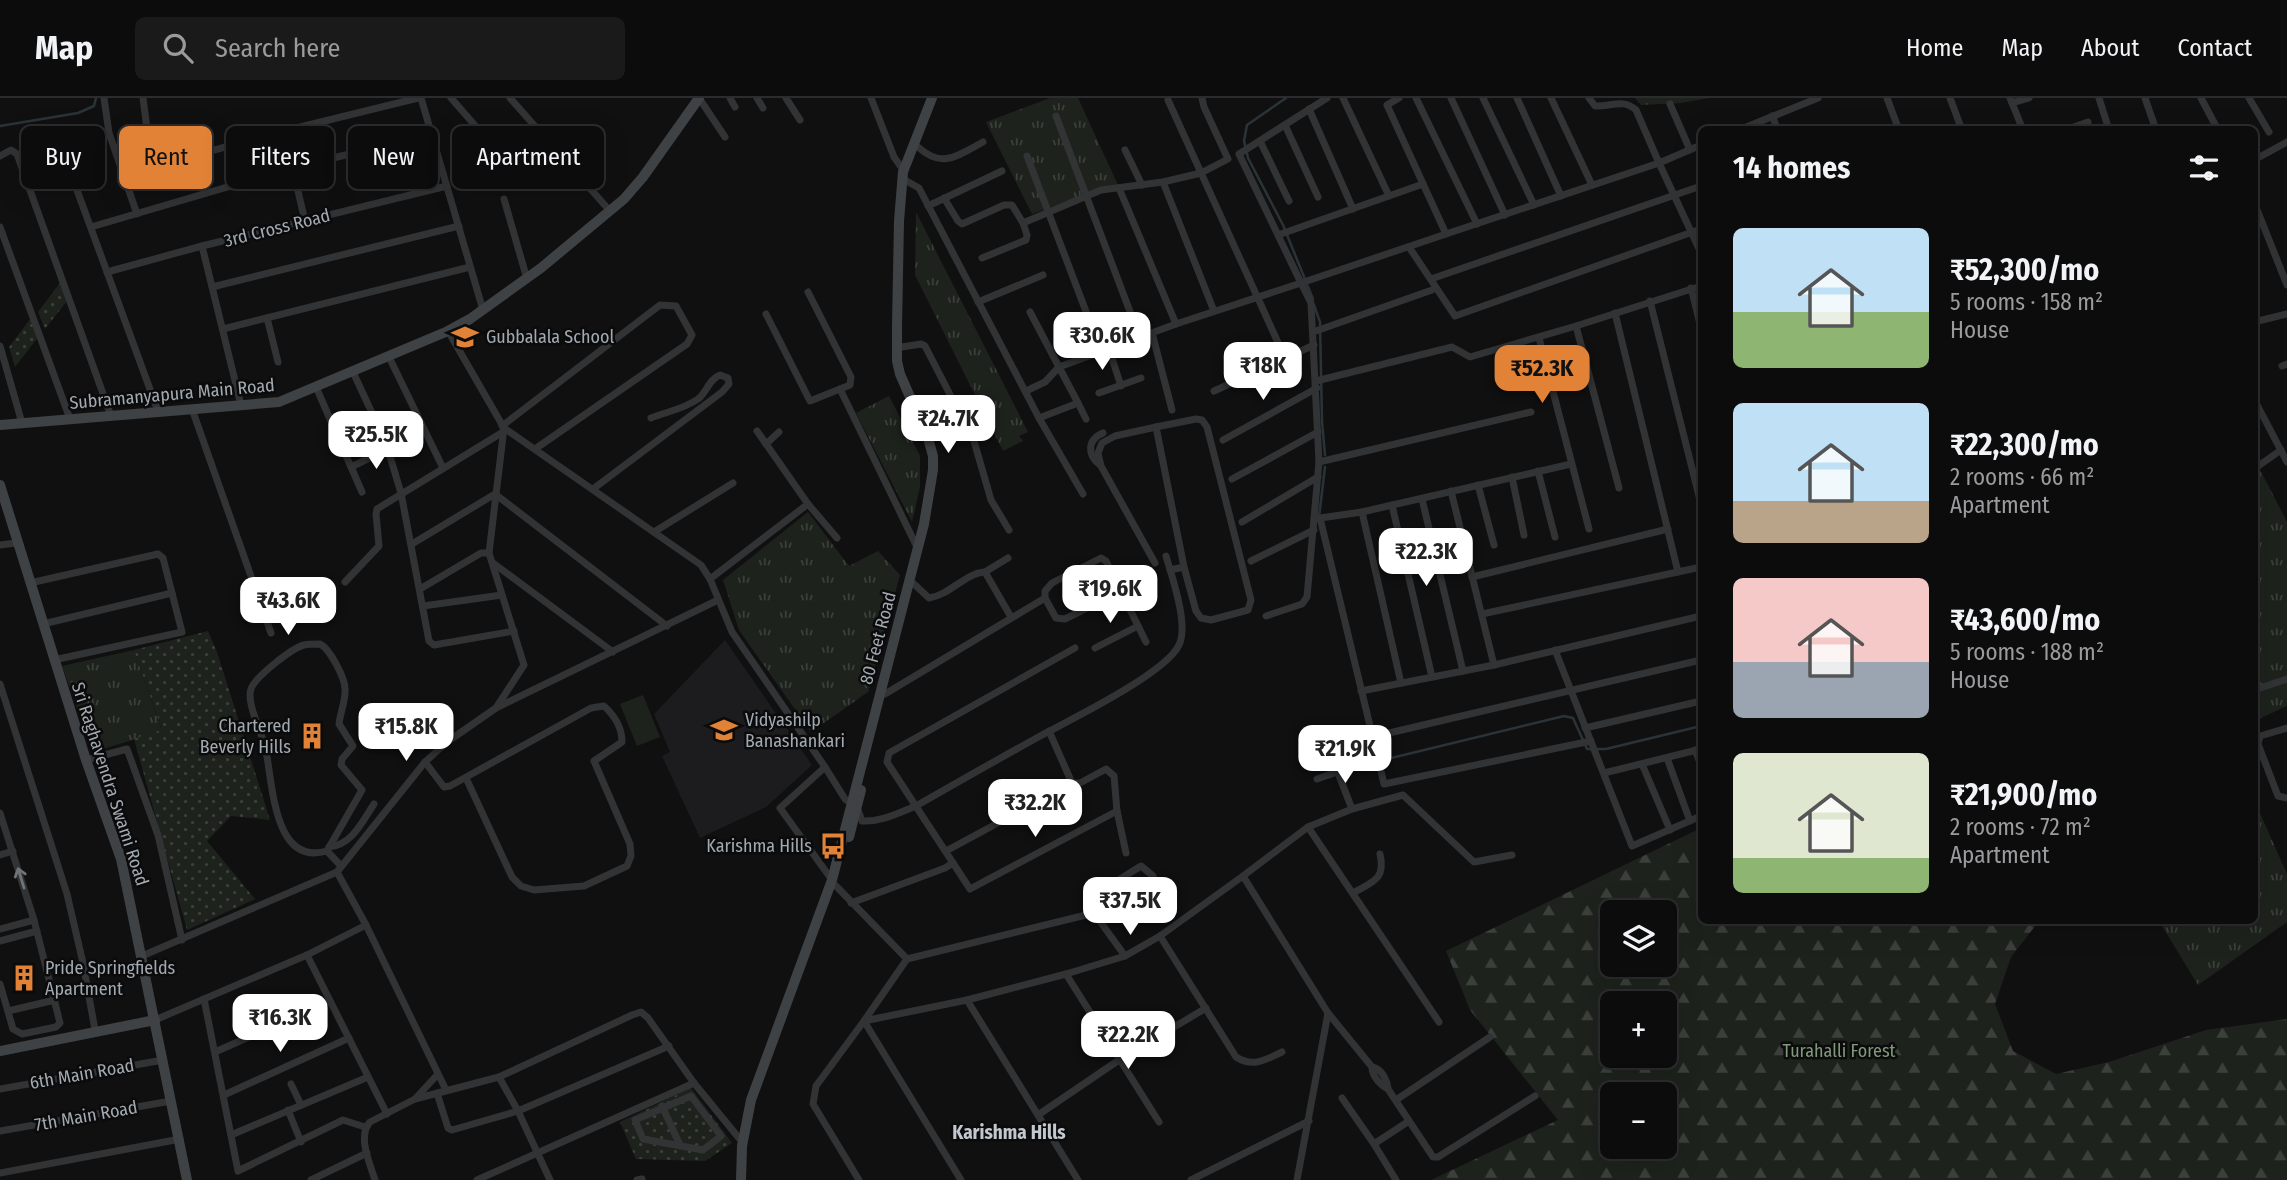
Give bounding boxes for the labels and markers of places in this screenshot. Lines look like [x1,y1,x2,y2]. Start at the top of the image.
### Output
pin: ₹30.6K [1045,313,1159,372]
school or university icon: Gubbalala School [450,322,480,352]
place label: Gubbalala School [486,326,614,348]
pin: ₹18K [1222,342,1304,402]
pin: ₹52.3K [1485,345,1599,405]
pin: ₹24.7K [891,396,1005,455]
pin: ₹25.5K [319,412,433,471]
pin: ₹22.3K [1369,528,1483,588]
pin: ₹19.6K [1053,566,1167,625]
pin: ₹43.6K [231,578,345,637]
pin: ₹15.8K [349,704,463,763]
place label: Vidyashilp Banashankari [745,709,845,752]
place label: Chartered Beverly Hills [200,715,291,758]
school or university icon: Vidyashilp Banashankari [709,715,739,745]
building icon: Chartered Beverly Hills [297,721,327,751]
pin: ₹21.9K [1288,726,1402,785]
pin: ₹32.2K [978,780,1092,839]
bus stop icon: Karishma Hills [818,831,848,861]
place label: Karishma Hills [706,835,812,857]
pin: ₹37.5K [1073,878,1187,937]
place label: Pride Springfields Apartment [45,957,176,1000]
building icon: Pride Springfields Apartment [9,963,39,993]
pin: ₹16.3K [223,995,337,1054]
pin: ₹22.2K [1071,1012,1185,1071]

